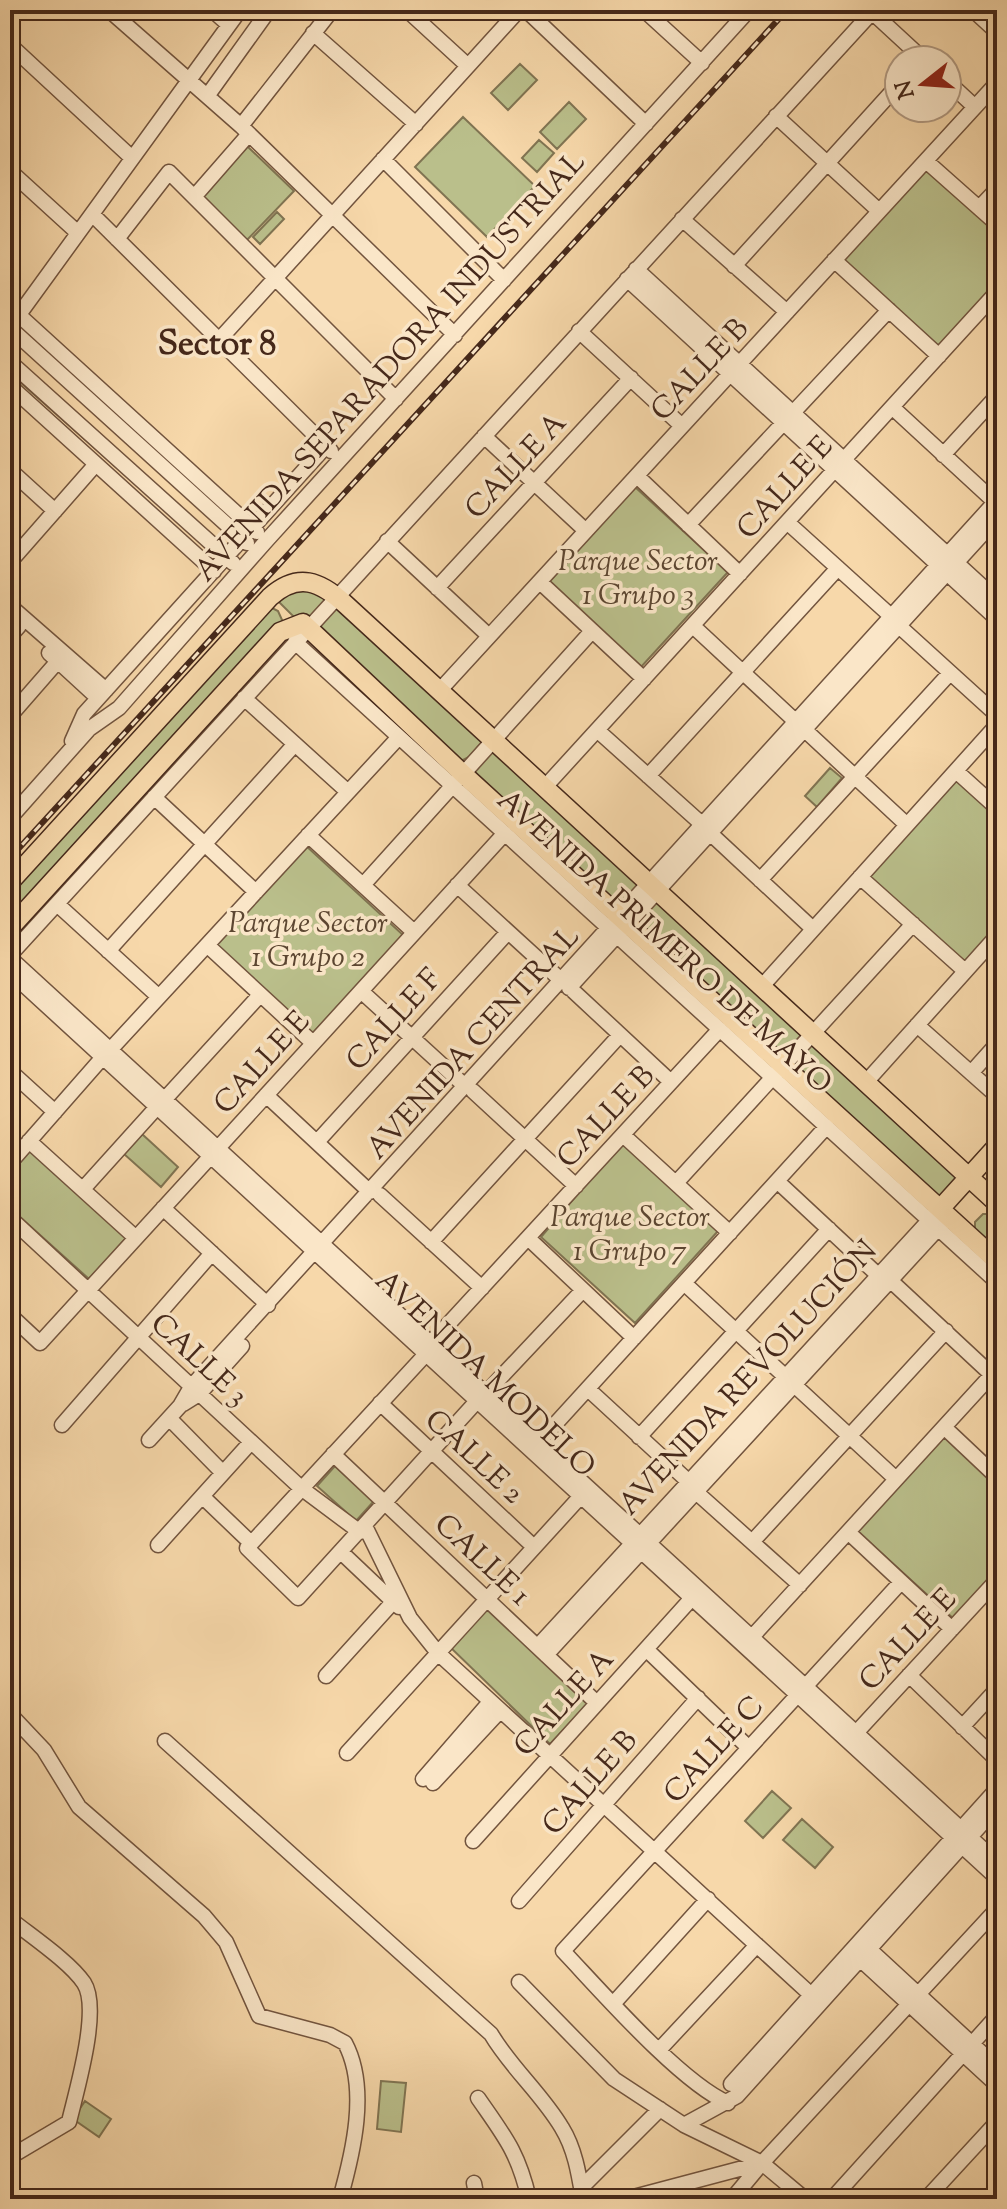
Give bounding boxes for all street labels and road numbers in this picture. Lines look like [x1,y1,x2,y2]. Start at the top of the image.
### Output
street label: AVENIDA SEPARADORA INDUSTRIAL [185,143,596,592]
street label: CALLE B [642,310,760,432]
street label: CALLE A [456,404,578,530]
street label: CALLE E [728,427,844,550]
street label: AVENIDA PRIMERO DE MAYO [486,780,840,1105]
street label: AVENIDA CENTRAL [357,918,590,1170]
street label: CALLE F [337,960,453,1081]
street label: CALLE E [205,1002,321,1125]
street label: CALLE B [548,1057,666,1179]
street label: AVENIDA REVOLUCIÓN [609,1231,888,1526]
street label: AVENIDA MODELO [364,1261,604,1489]
street label: CALLE 3 [140,1304,257,1417]
street label: CALLE 2 [414,1401,533,1515]
street label: CALLE 1 [423,1505,539,1617]
street label: CALLE E [850,1580,968,1701]
street label: CALLE A [505,1640,625,1767]
street label: CALLE C [655,1687,775,1814]
street label: CALLE B [533,1722,649,1846]

